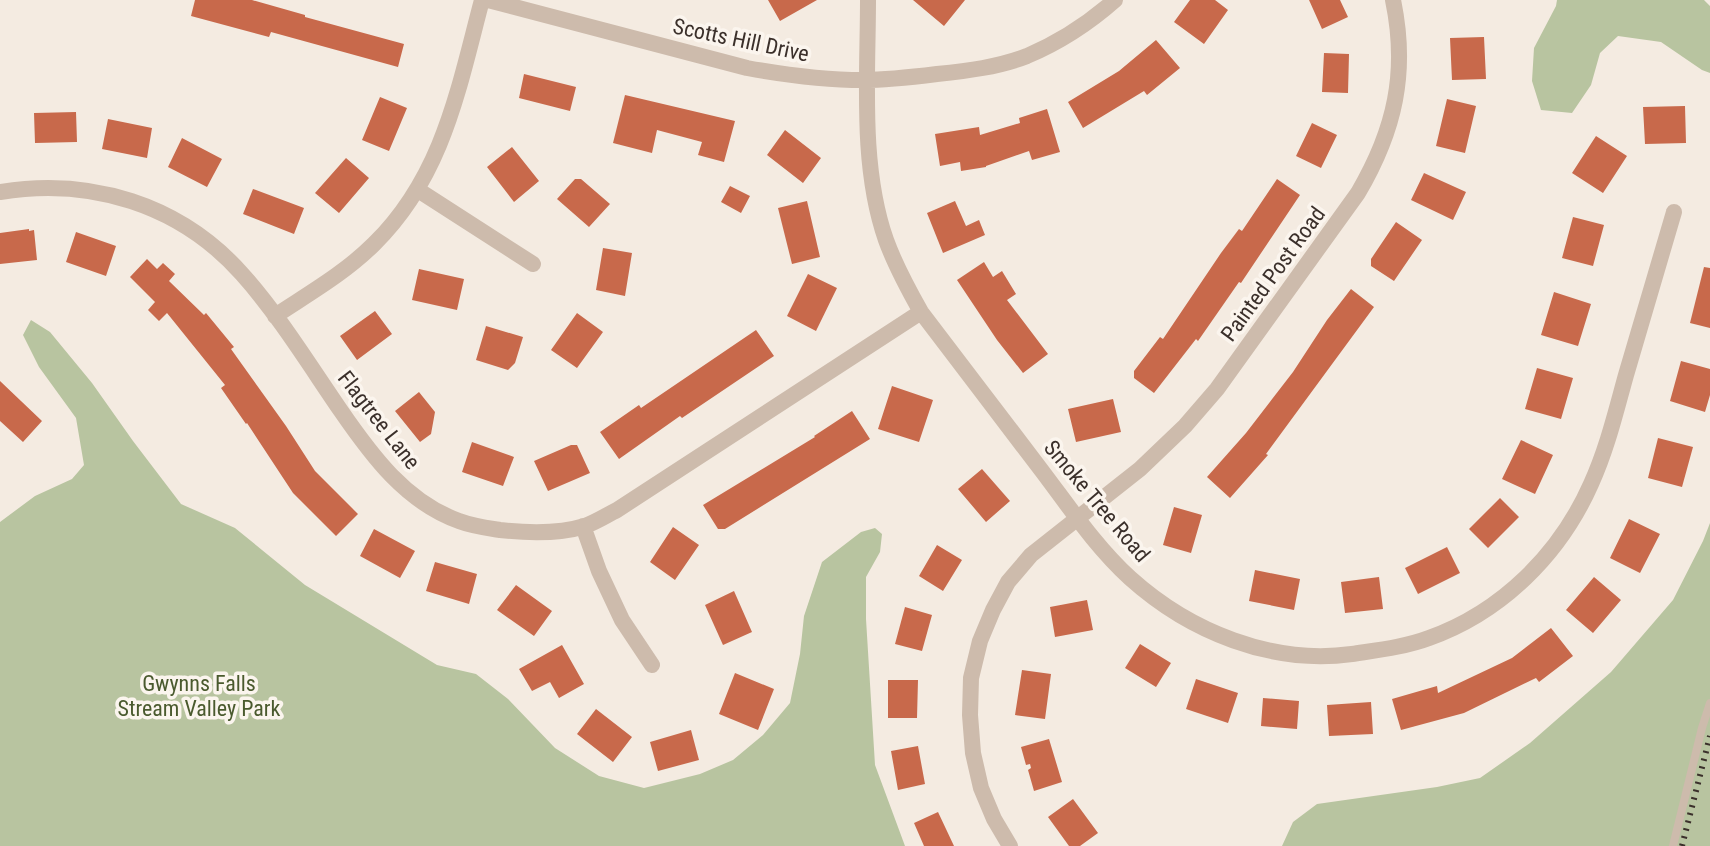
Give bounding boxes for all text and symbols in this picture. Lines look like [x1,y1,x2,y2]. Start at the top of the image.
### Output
street label: Scotts Hill Drive [671,13,811,67]
street label: Painted Post Road [1216,202,1330,346]
street label: Flagtree Lane [333,366,425,474]
street label: Smoke Tree Road [1039,435,1155,567]
park label: Gwynns Falls Stream Valley Park [118,671,281,721]

